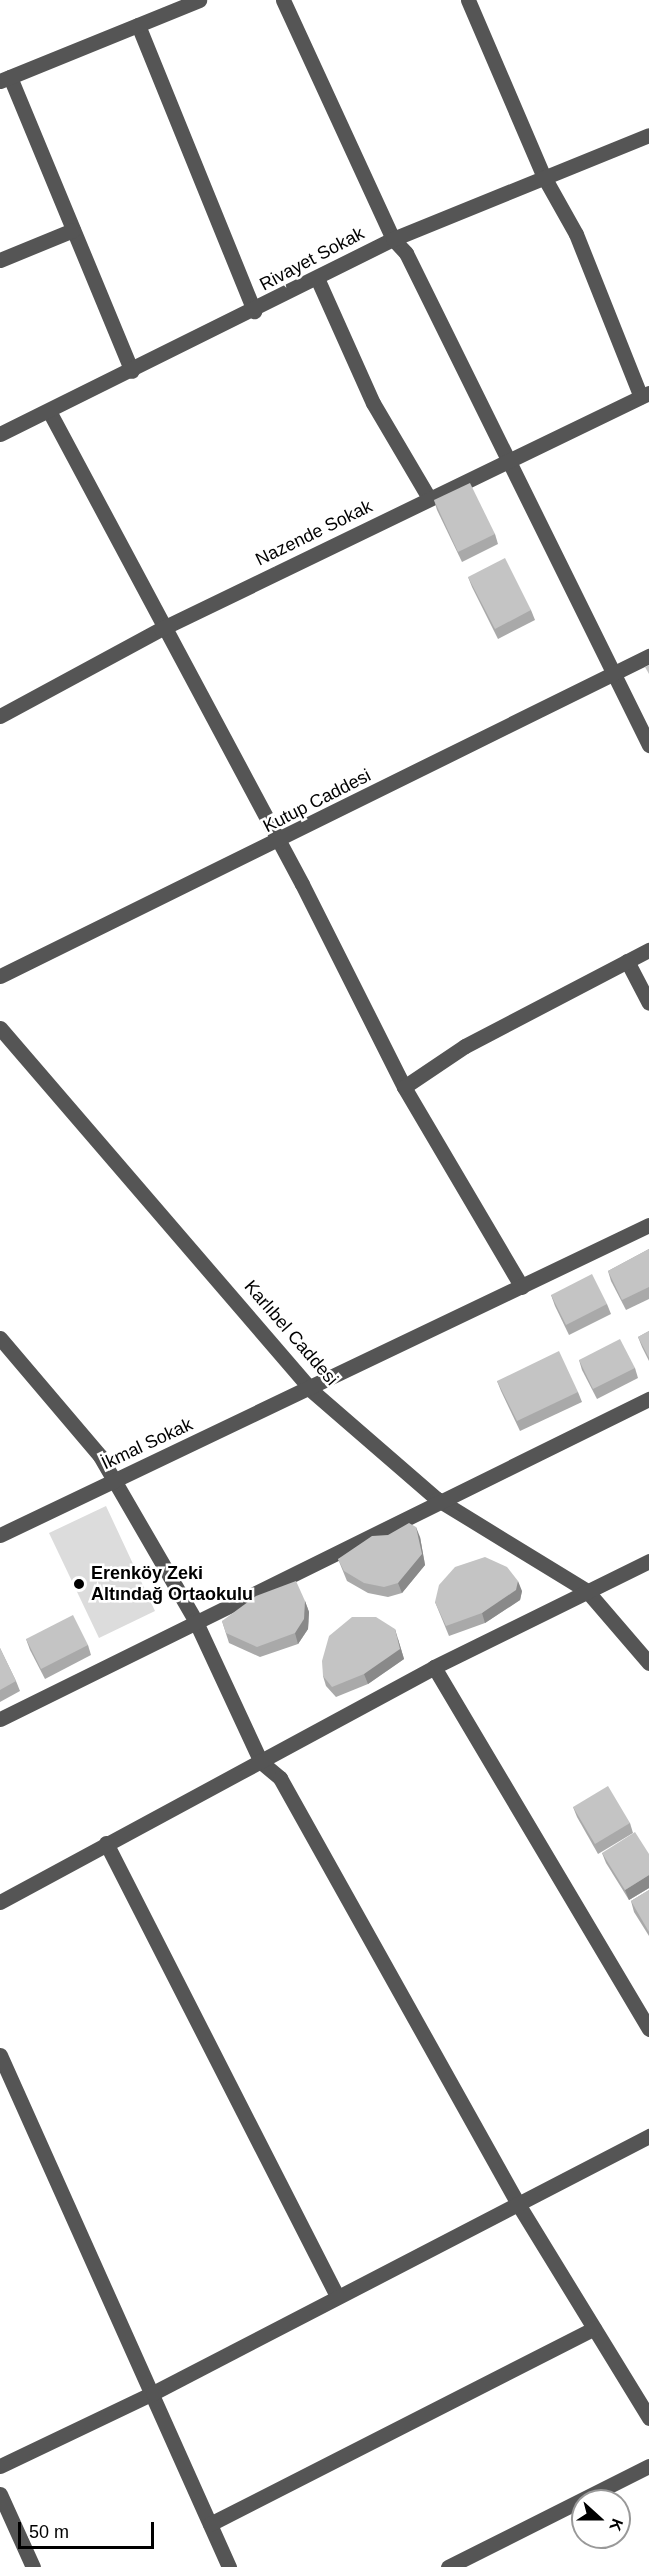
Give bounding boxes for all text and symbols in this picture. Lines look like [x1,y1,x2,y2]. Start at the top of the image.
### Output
street label: Rivayet Sokak [256,222,368,296]
street label: Nazende Sokak [252,495,376,571]
street label: Kutup Caddesi [259,765,375,837]
street label: Karlıbel Caddesi [240,1276,342,1390]
street label: İkmal Sokak [98,1413,196,1475]
place label: Erenköy Zeki Altındağ Ortaokulu [91,1563,253,1606]
marker: Erenköy Zeki Altındağ Ortaokulu [72,1577,86,1591]
north arrow [571,2489,631,2549]
scale bar [21,2510,158,2548]
text: K [606,2516,626,2533]
text: 50 m [29,2522,69,2542]

